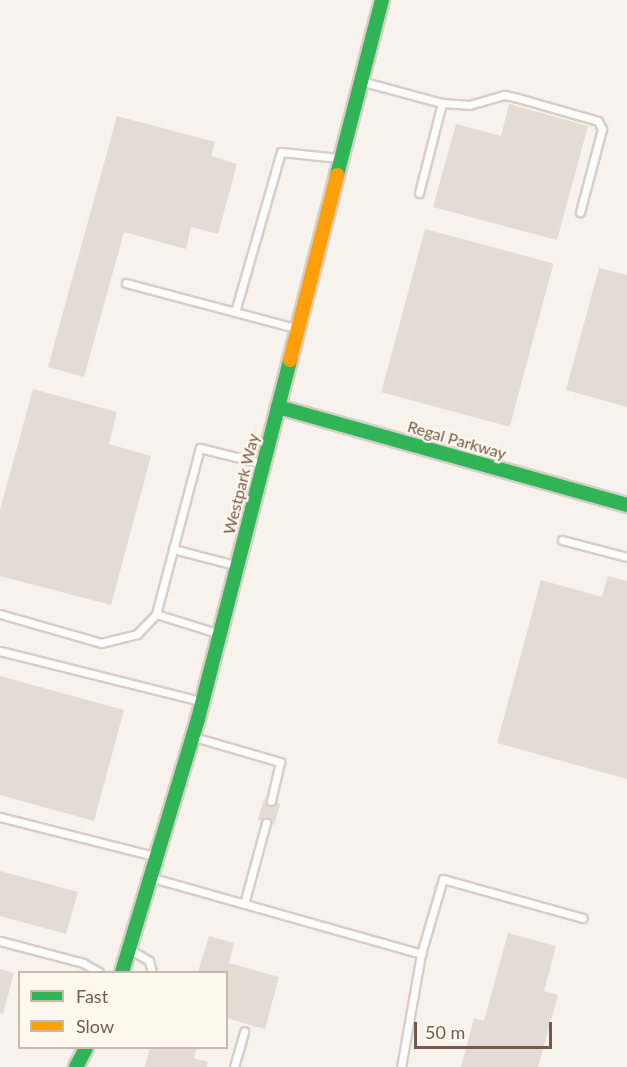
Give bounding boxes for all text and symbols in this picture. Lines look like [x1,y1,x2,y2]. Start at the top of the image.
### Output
street label: Regal Parkway [405,417,509,463]
street label: Westpark Way [219,432,263,536]
legend [18,971,228,1049]
text: Fast [76,985,108,1007]
scale bar [417,1010,555,1048]
text: Slow [76,1015,114,1037]
text: 50 m [425,1021,465,1043]

